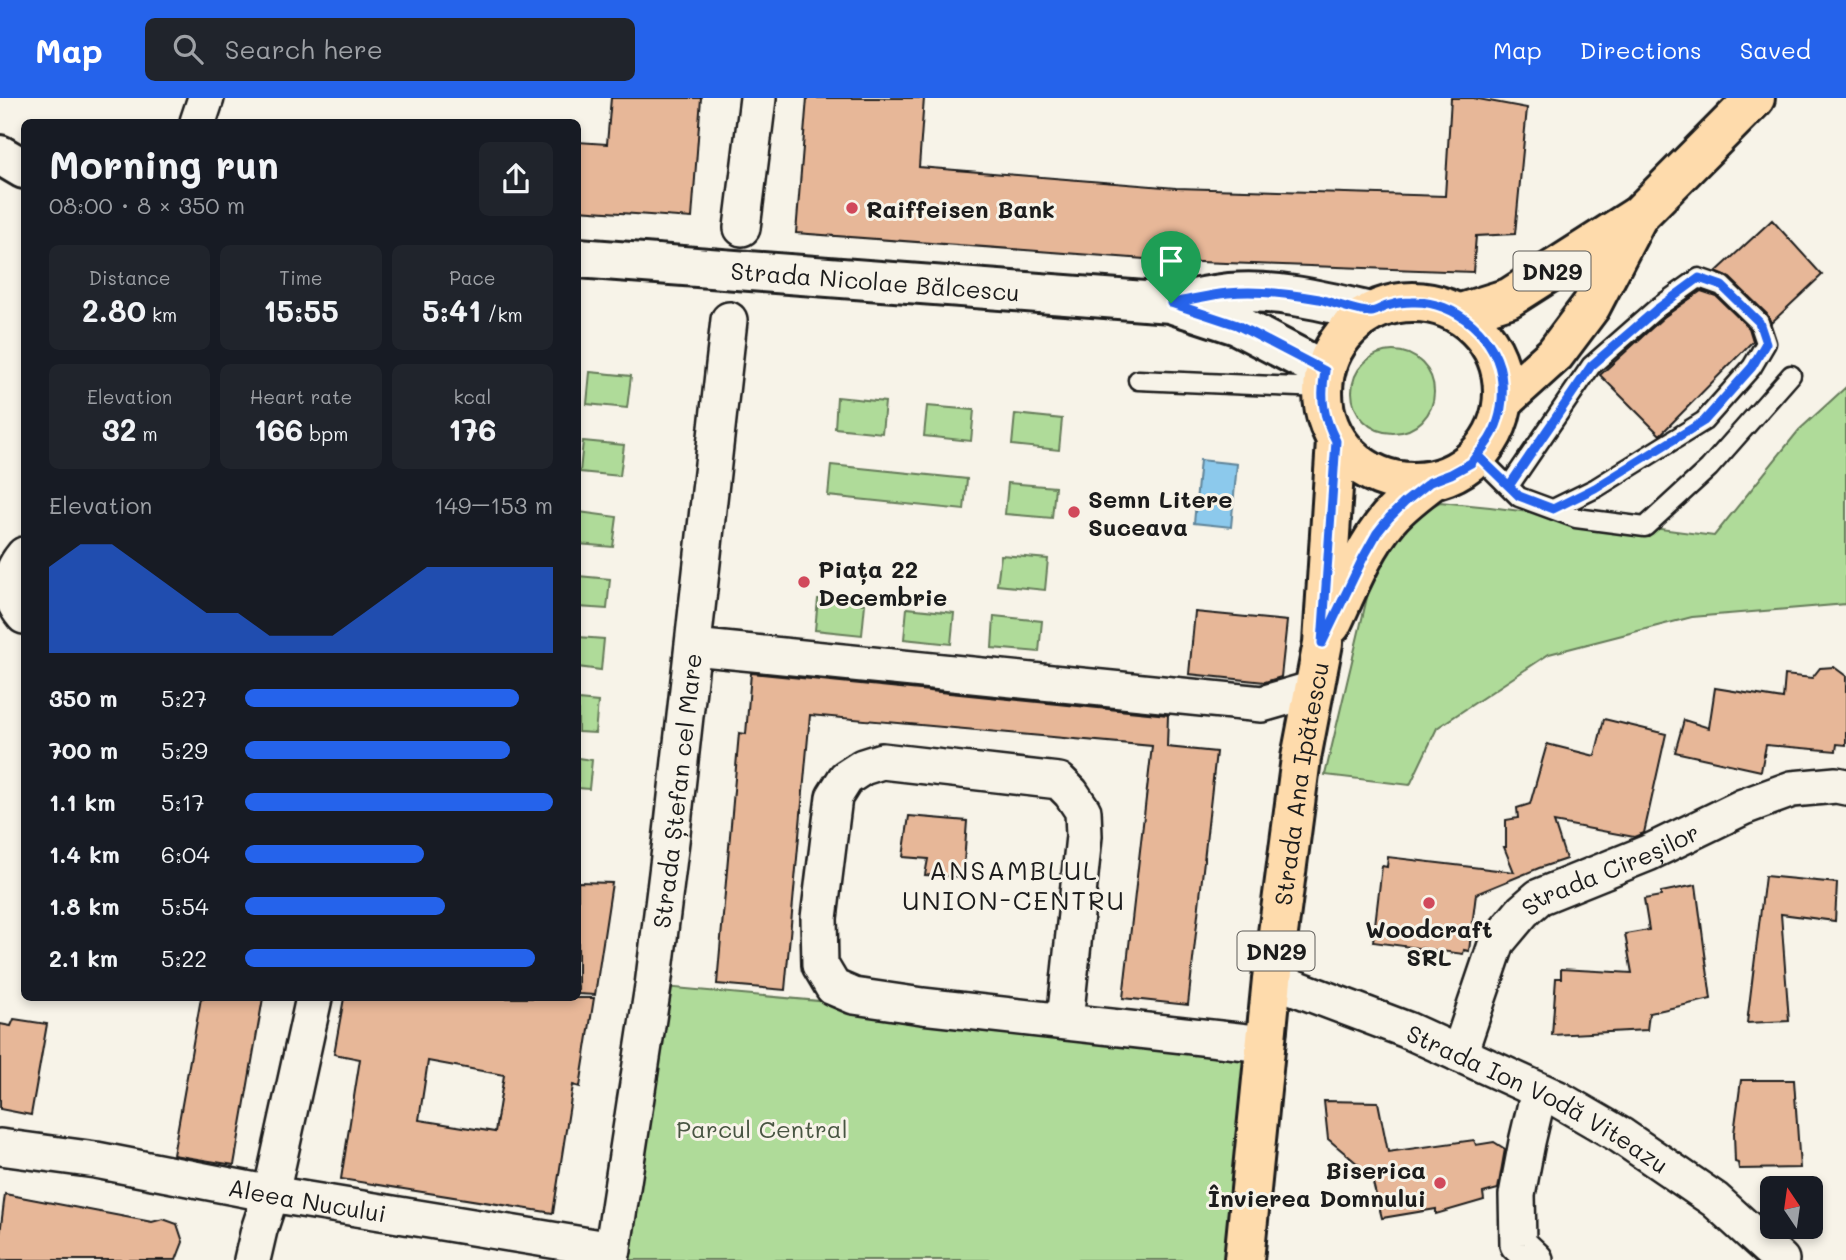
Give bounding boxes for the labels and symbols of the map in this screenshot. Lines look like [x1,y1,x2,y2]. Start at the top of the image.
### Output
place label: Raiffeisen Bank [866,193,1055,224]
marker: Raiffeisen Bank [844,200,860,216]
pin [1141,231,1201,303]
road number: DN29 [1514,252,1590,290]
street label: Strada Nicolae Bălcescu [730,254,1021,307]
place label: Semn Litere Suceava [1088,483,1233,542]
marker: Semn Litere Suceava [1066,504,1082,520]
place label: Piața 22 Decembrie [818,553,947,612]
marker: Piața 22 Decembrie [796,574,812,590]
street label: Strada Ștefan cel Mare [645,651,707,930]
street label: Strada Ana Ipătescu [1266,659,1335,907]
street label: Strada Cireșilor [1514,815,1704,922]
district label: ANSAMBLUL UNION-CENTRU [902,853,1126,917]
marker: Woodcraft SRL [1421,895,1437,911]
place label: Woodcraft SRL [1365,913,1493,972]
road number: DN29 [1238,932,1314,971]
street label: Strada Ion Vodă Viteazu [1402,1017,1675,1179]
park label: Parcul Central [676,1113,848,1144]
place label: Biserica Învierea Domnului [1208,1154,1426,1213]
street label: Aleea Nucului [226,1171,389,1228]
marker: Biserica Învierea Domnului [1432,1175,1448,1191]
north arrow [1760,1176,1824,1239]

